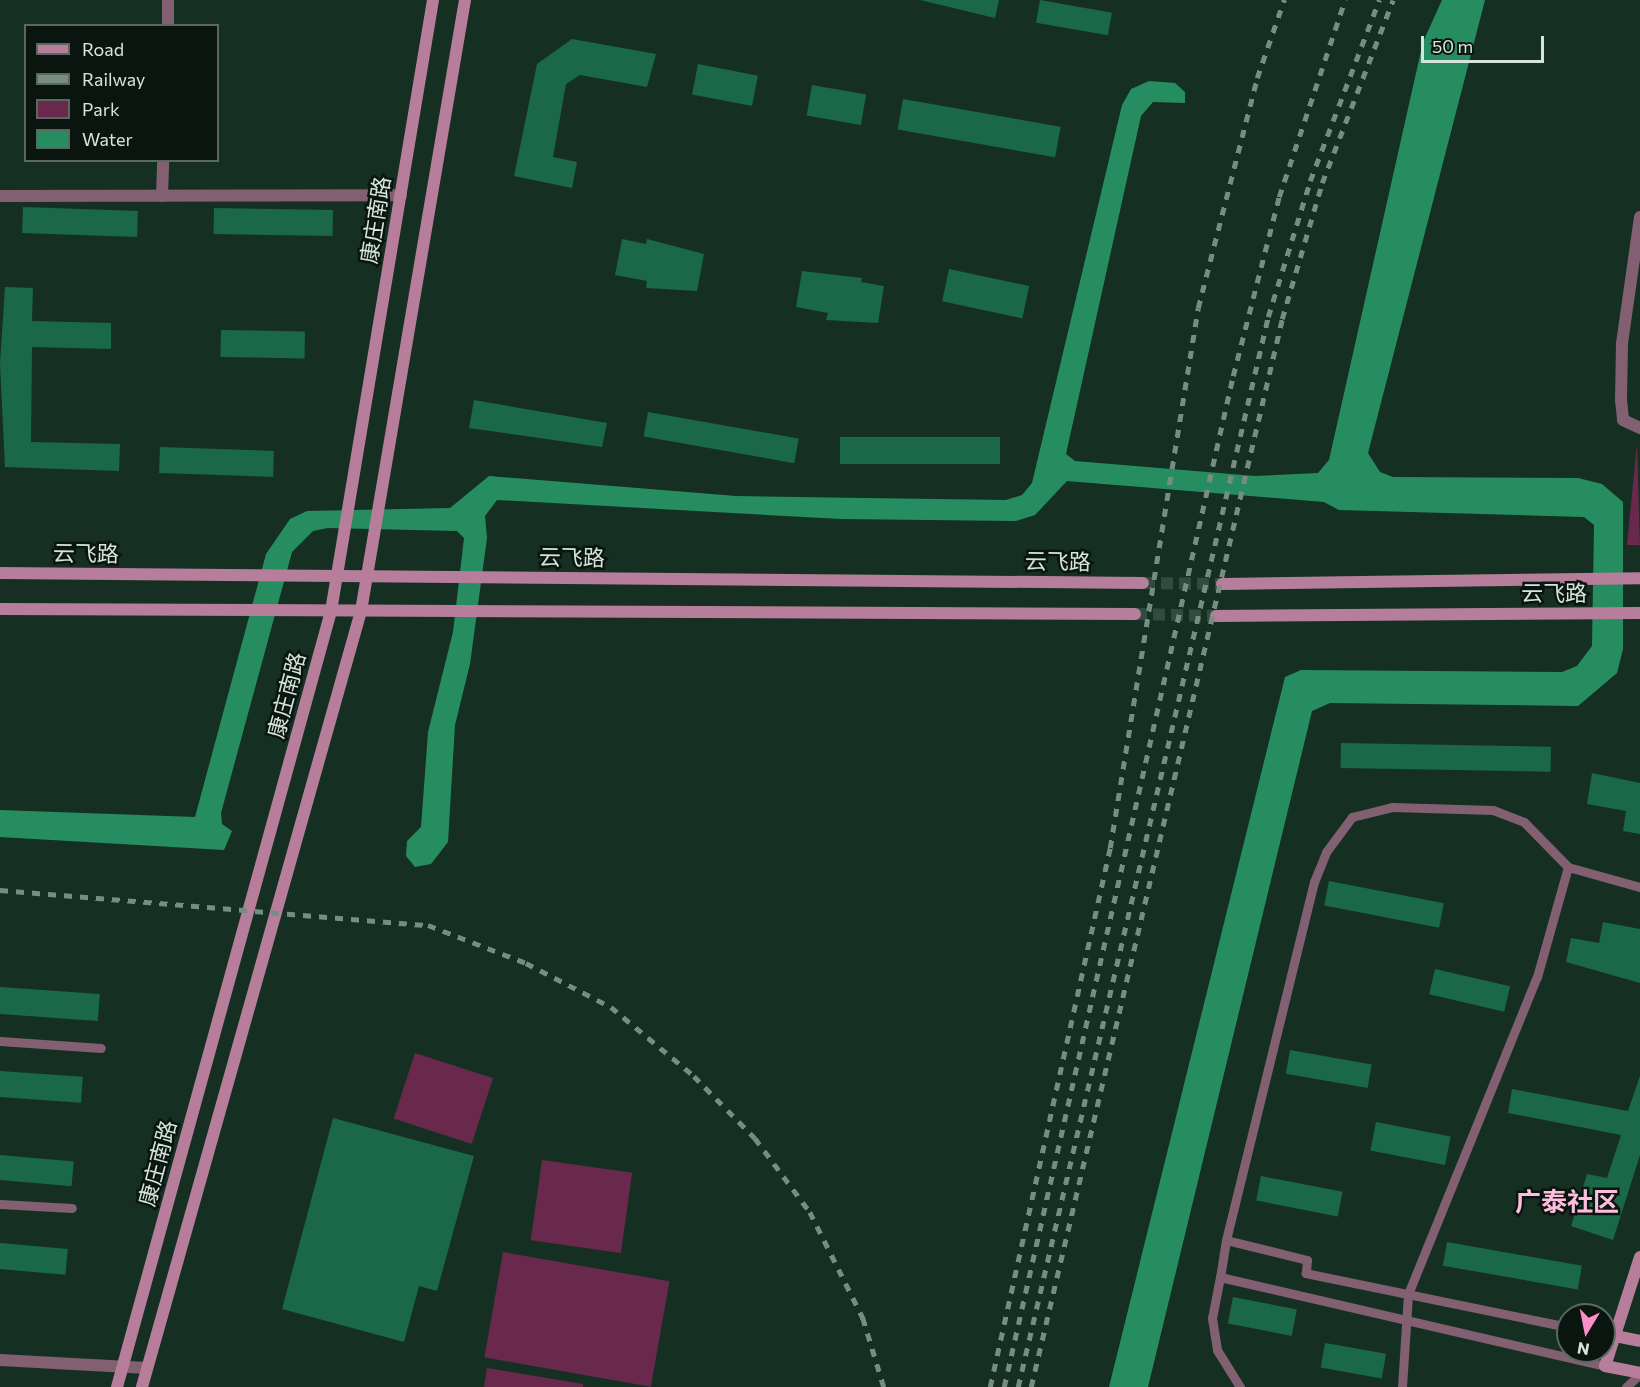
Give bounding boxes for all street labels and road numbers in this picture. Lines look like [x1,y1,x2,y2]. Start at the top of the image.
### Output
street label: 康庄南路 [355,174,395,266]
street label: 云飞路 [53,539,119,567]
street label: 云飞路 [539,543,605,571]
street label: 云飞路 [1025,547,1091,575]
street label: 云飞路 [1521,580,1587,606]
street label: 康庄南路 [262,649,310,741]
street label: 康庄南路 [133,1117,181,1209]

